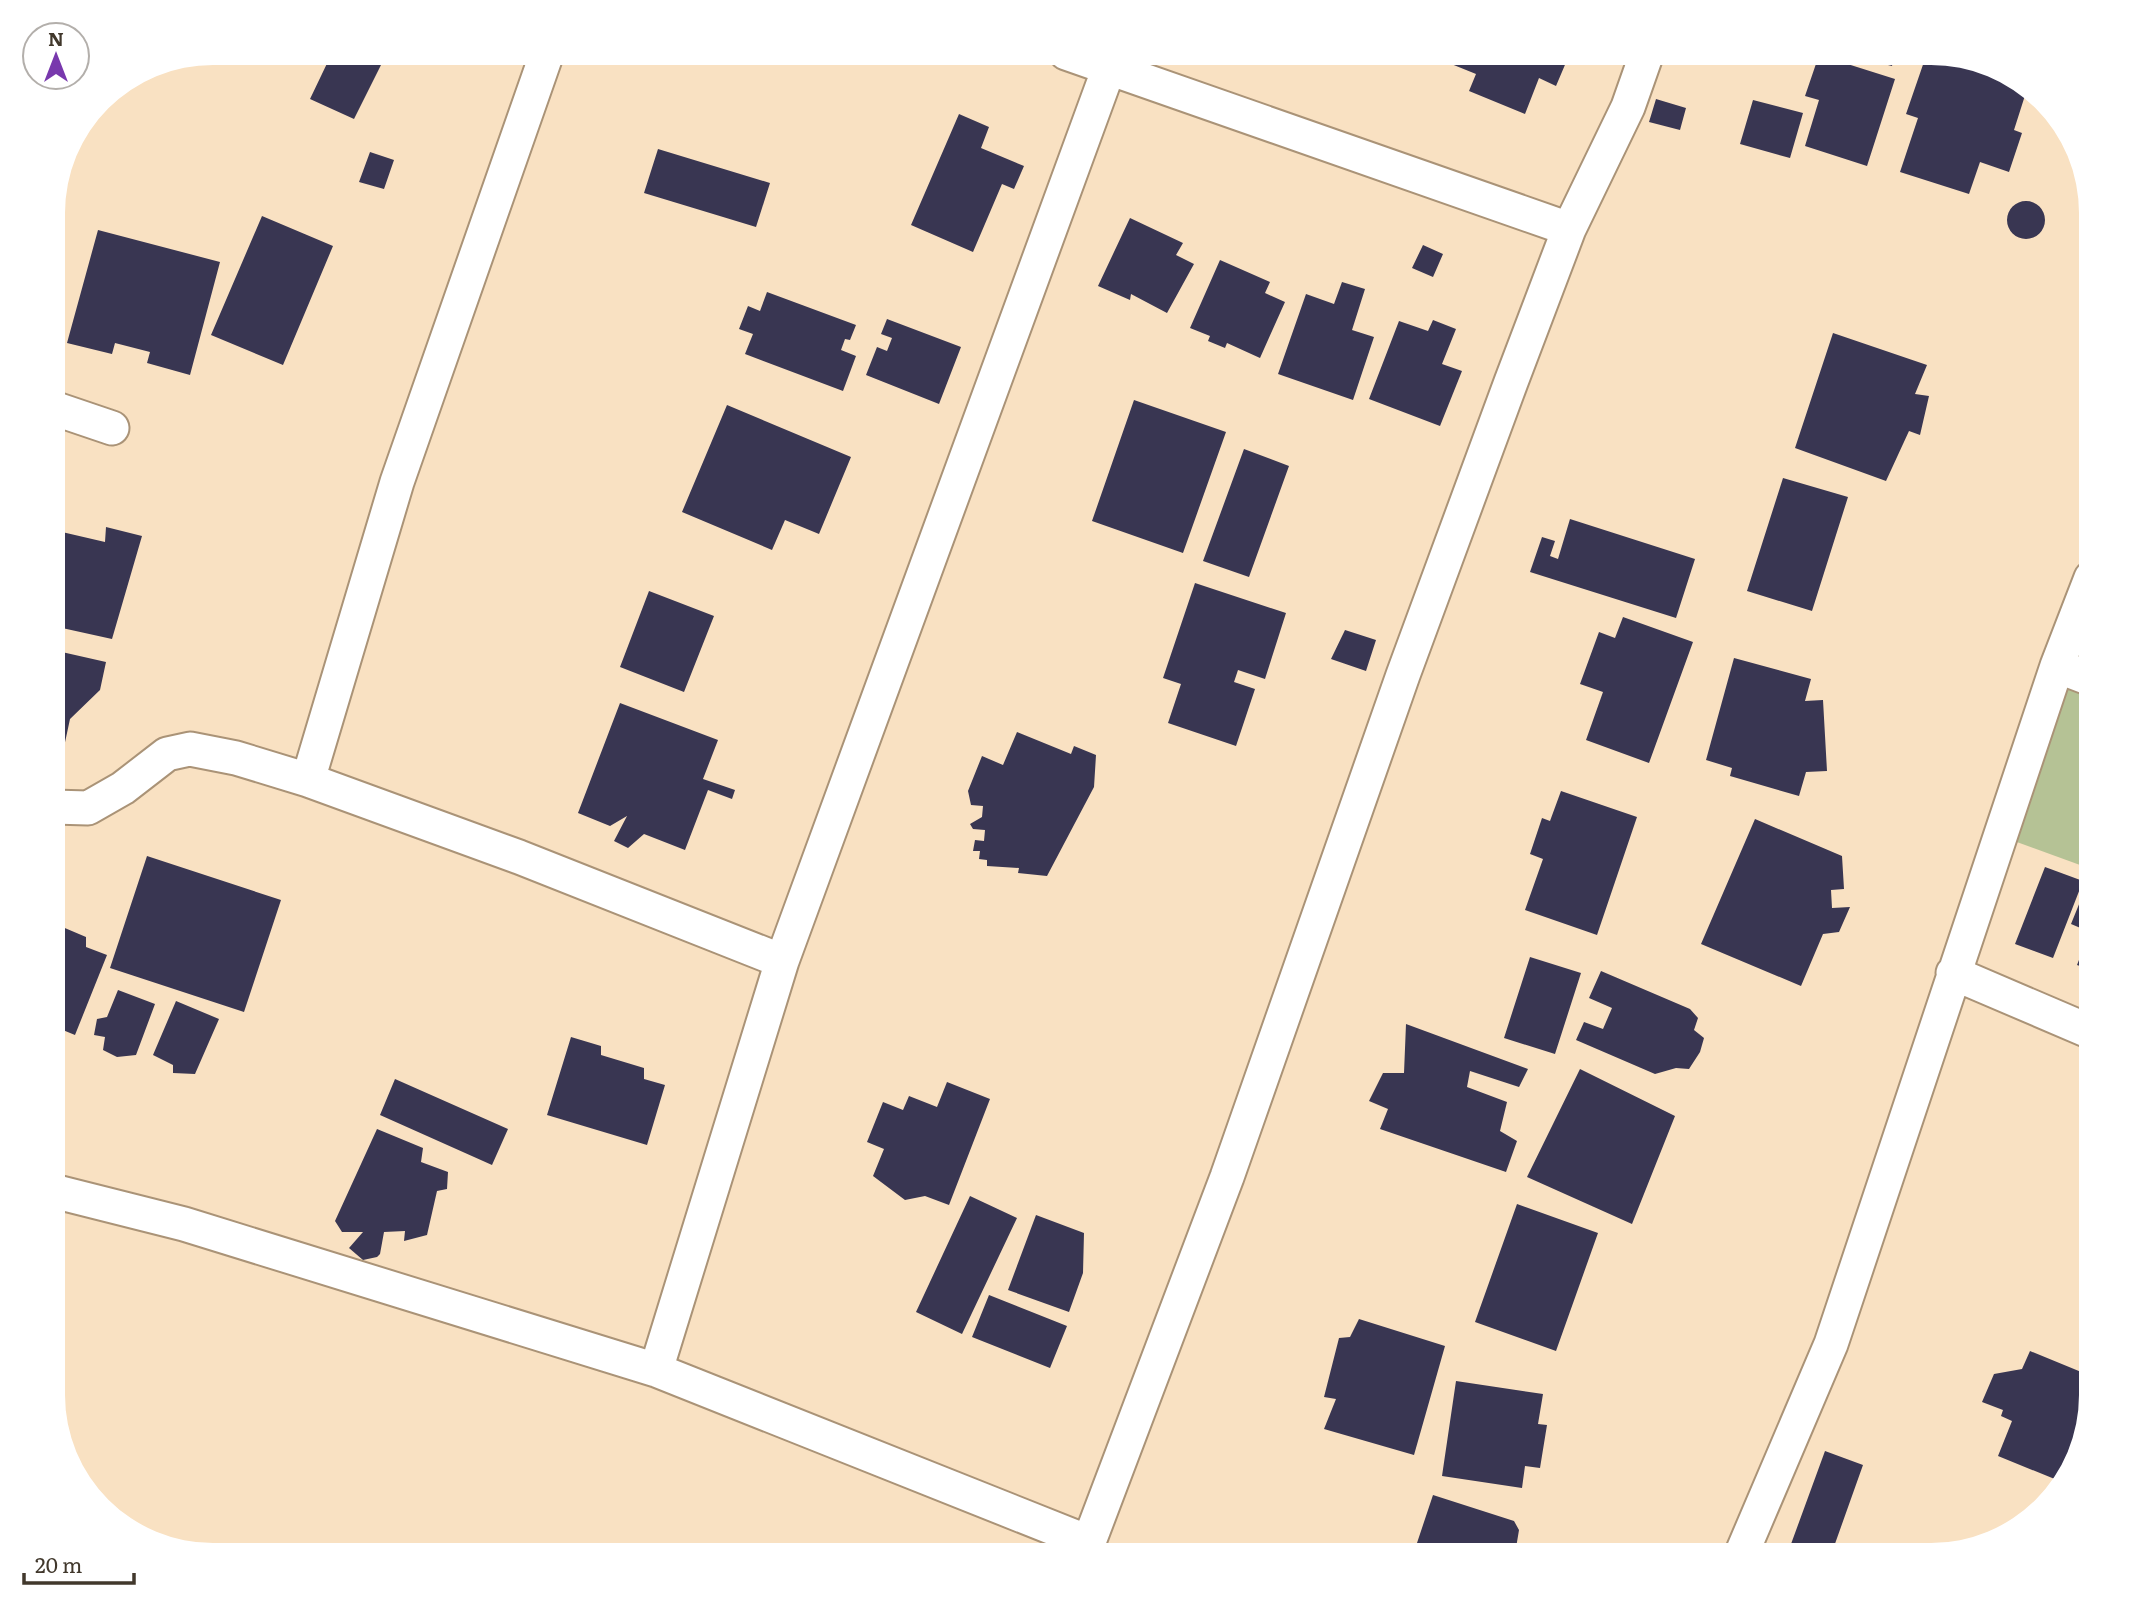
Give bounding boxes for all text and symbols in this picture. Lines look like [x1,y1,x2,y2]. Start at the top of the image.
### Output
north arrow [21,21,91,91]
text: N [48,24,64,52]
scale bar [24,1542,135,1586]
text: 20 m [35,1548,82,1579]

